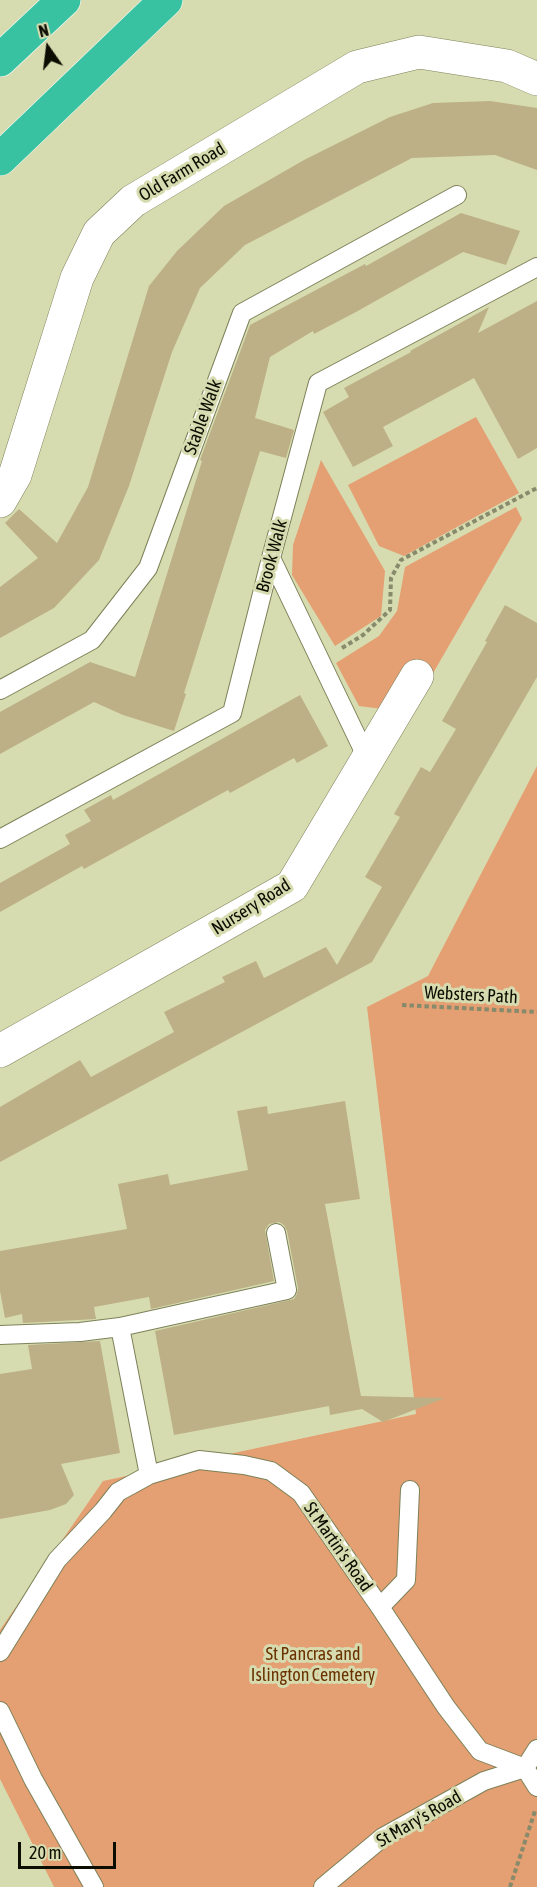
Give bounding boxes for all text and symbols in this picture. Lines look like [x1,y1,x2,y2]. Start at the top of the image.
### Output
north arrow [18,18,78,78]
text: N [37,21,50,40]
street label: Old Farm Road [135,138,229,206]
street label: Stable Walk [179,376,227,458]
street label: Brook Walk [252,517,292,595]
street label: Nursery Road [208,874,294,940]
street label: Websters Path [424,982,518,1008]
street label: St Martin's Road [299,1498,377,1596]
park label: St Pancras and Islington Cemetery [251,1643,375,1686]
street label: St Mary's Road [373,1786,465,1852]
scale bar [21,1830,118,1868]
text: 20 m [29,1842,61,1863]

